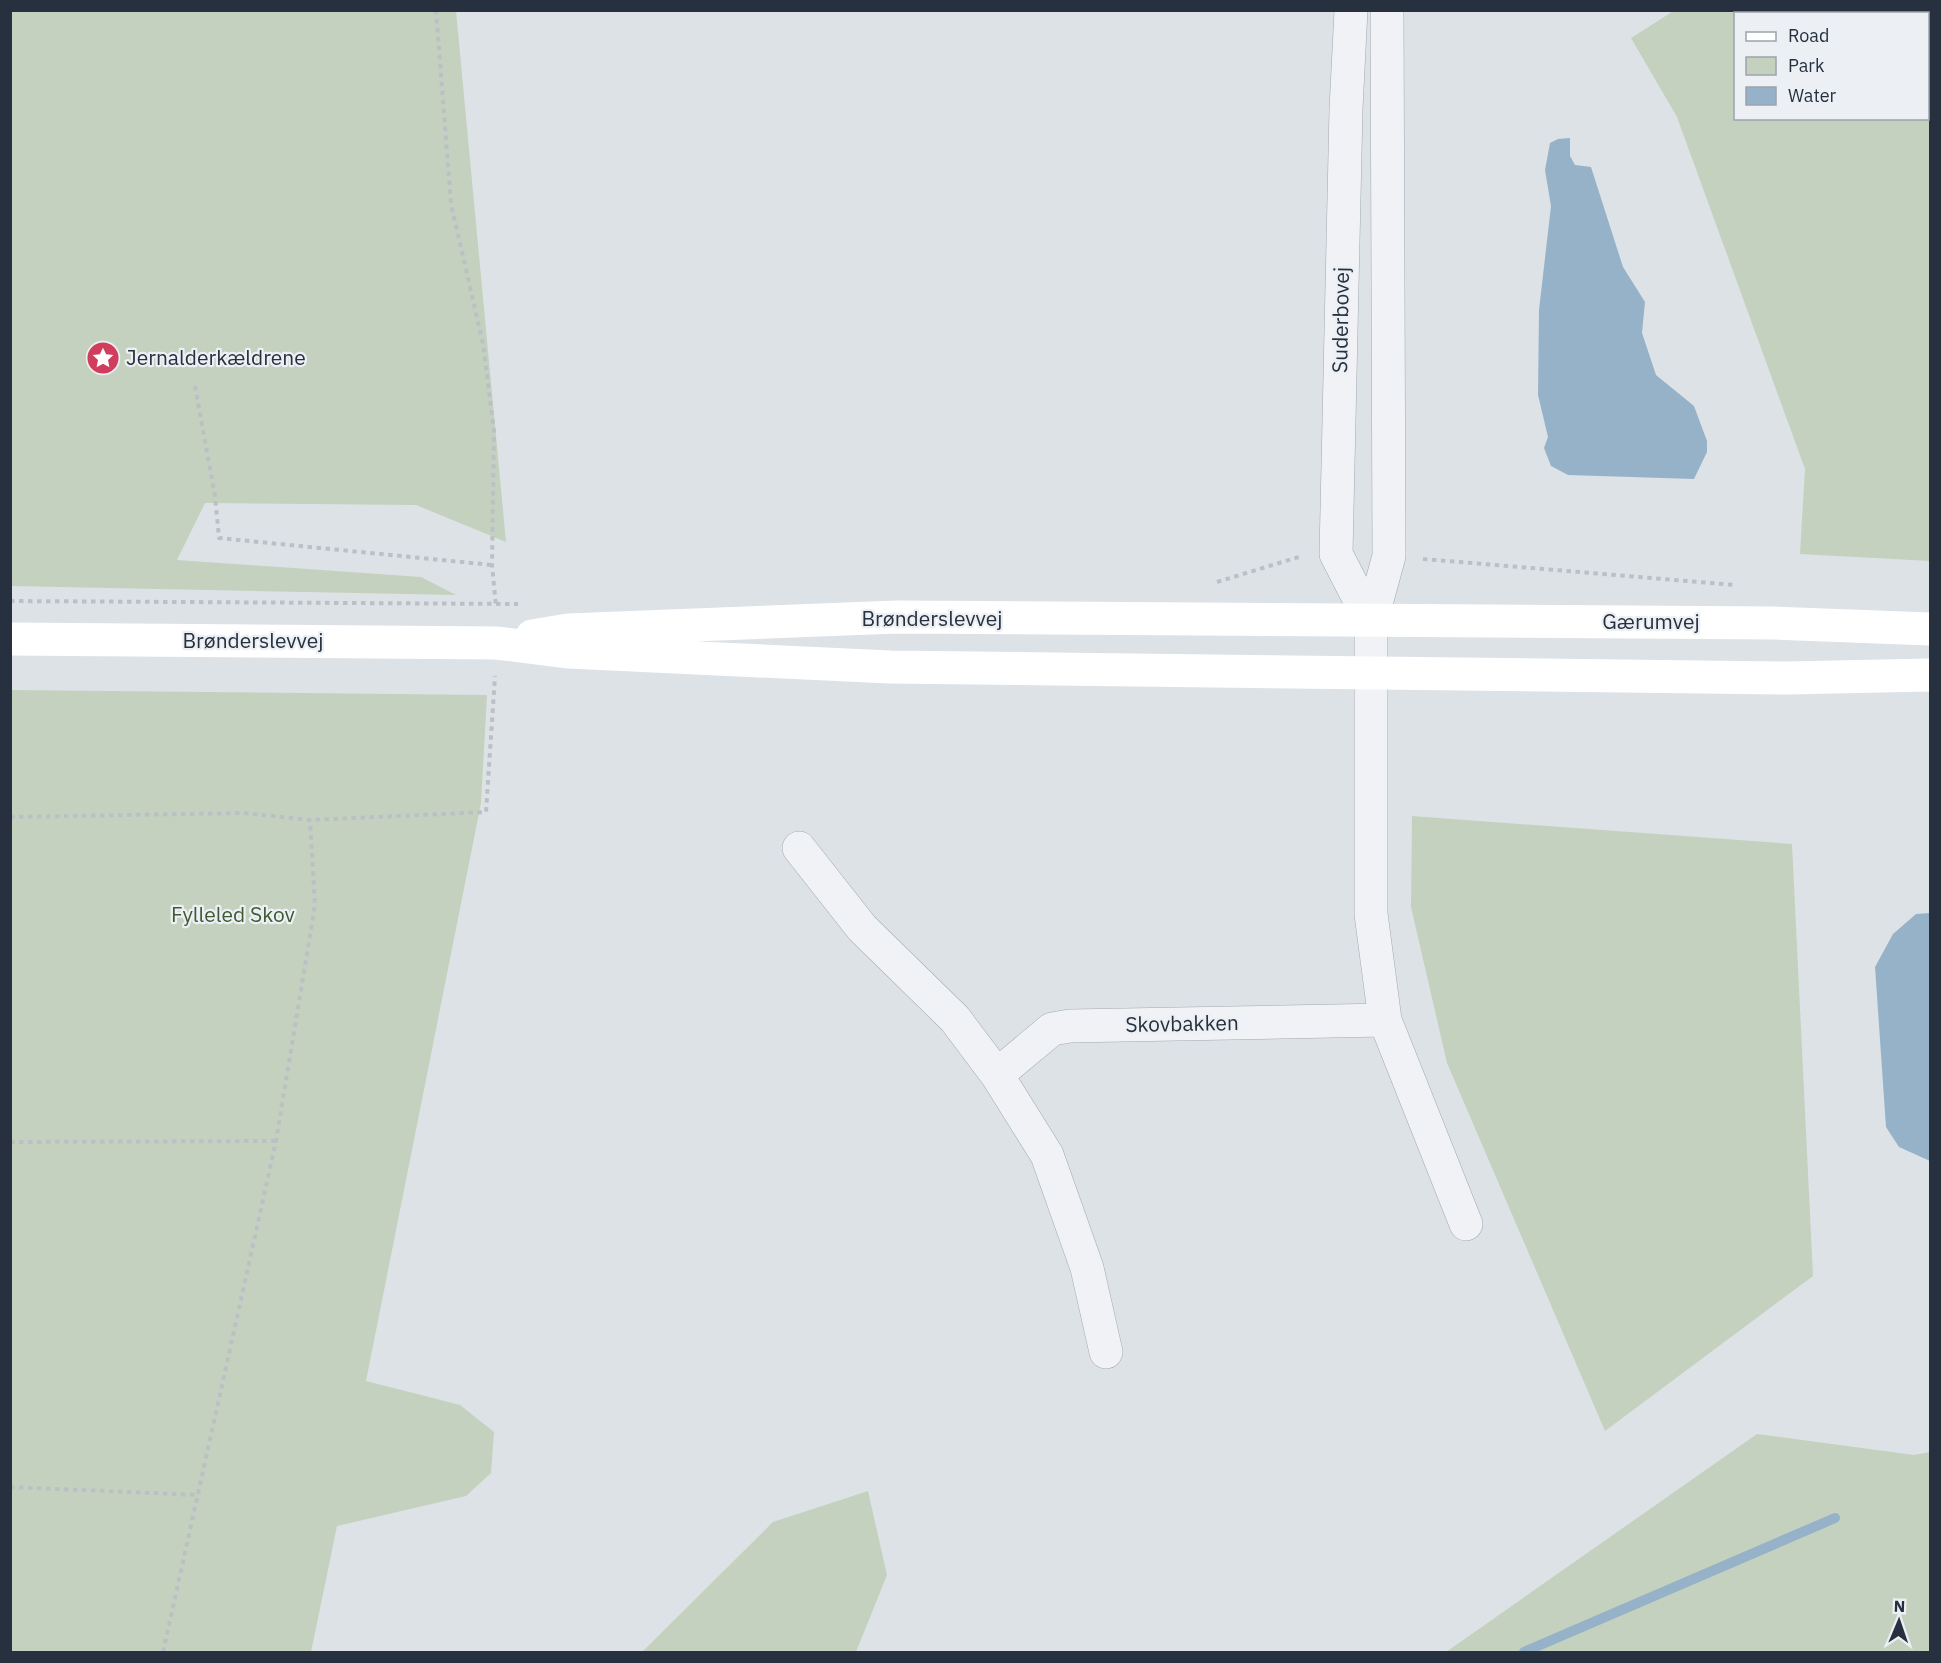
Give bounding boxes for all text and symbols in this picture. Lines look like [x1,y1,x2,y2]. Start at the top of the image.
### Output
legend [1734,12,1929,120]
text: Road [1788,24,1829,47]
text: Park [1788,54,1825,77]
text: Water [1788,84,1837,107]
street label: Suderbovej [1325,267,1355,373]
place icon: Jernalderkældrene [85,340,121,376]
place label: Jernalderkældrene [126,343,306,371]
street label: Brønderslevvej [861,604,1003,632]
street label: Gærumvej [1602,607,1700,635]
street label: Brønderslevvej [182,626,324,654]
park label: Fylleled Skov [171,900,295,928]
street label: Skovbakken [1125,1008,1239,1038]
north arrow [1869,1591,1929,1651]
text: N [1893,1596,1906,1616]

